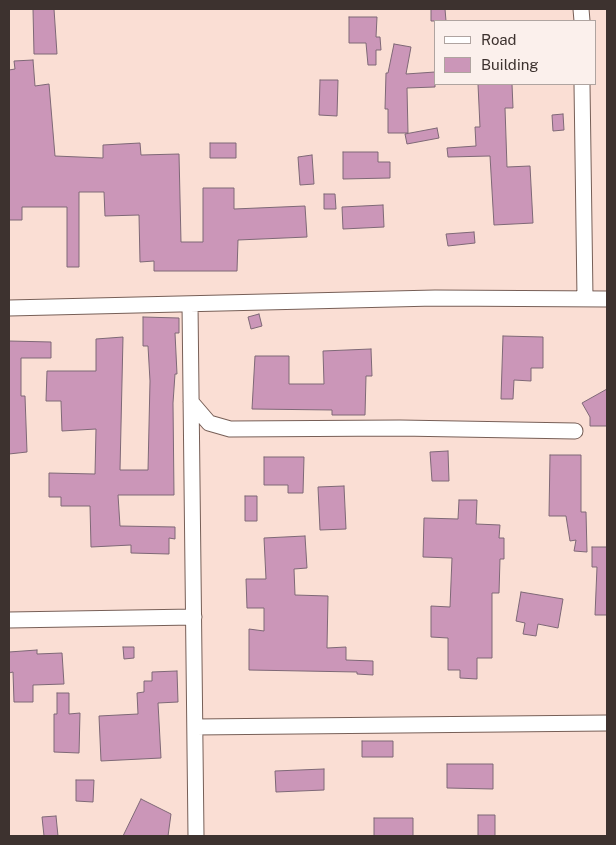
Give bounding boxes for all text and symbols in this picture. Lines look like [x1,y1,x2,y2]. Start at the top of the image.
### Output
legend [434,20,596,85]
text: Road [481,31,517,48]
text: Building [481,56,539,73]

